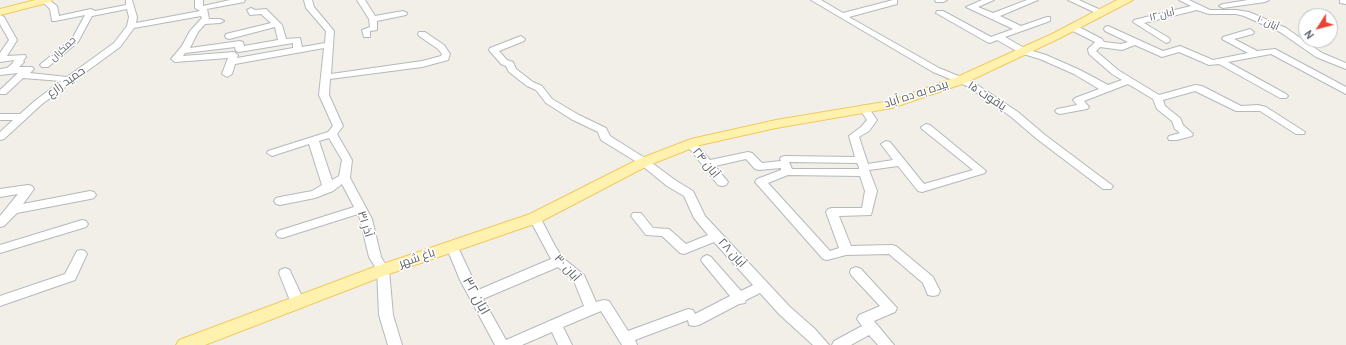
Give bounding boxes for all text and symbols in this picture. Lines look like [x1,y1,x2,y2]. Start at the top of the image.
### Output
street label: آبان ۱۲ [1148,6,1176,24]
north arrow [1298,8,1338,48]
street label: آبان ۱۰ [1255,13,1281,33]
text: N [1301,27,1317,42]
street label: جمکران [47,34,79,64]
street label: حمید زارع [44,64,88,100]
street label: بیده به ده آباد [882,77,950,111]
street label: یاقوت ۱۵ [965,78,1009,114]
street label: آبان ۲۴ [689,145,723,181]
street label: آذر ۳۱ [354,209,376,239]
street label: آبان ۲۸ [715,235,749,271]
street label: باغ شهر [397,245,437,271]
street label: آبان ۳۰ [551,251,583,285]
street label: ابان ۳۲ [459,274,493,318]

